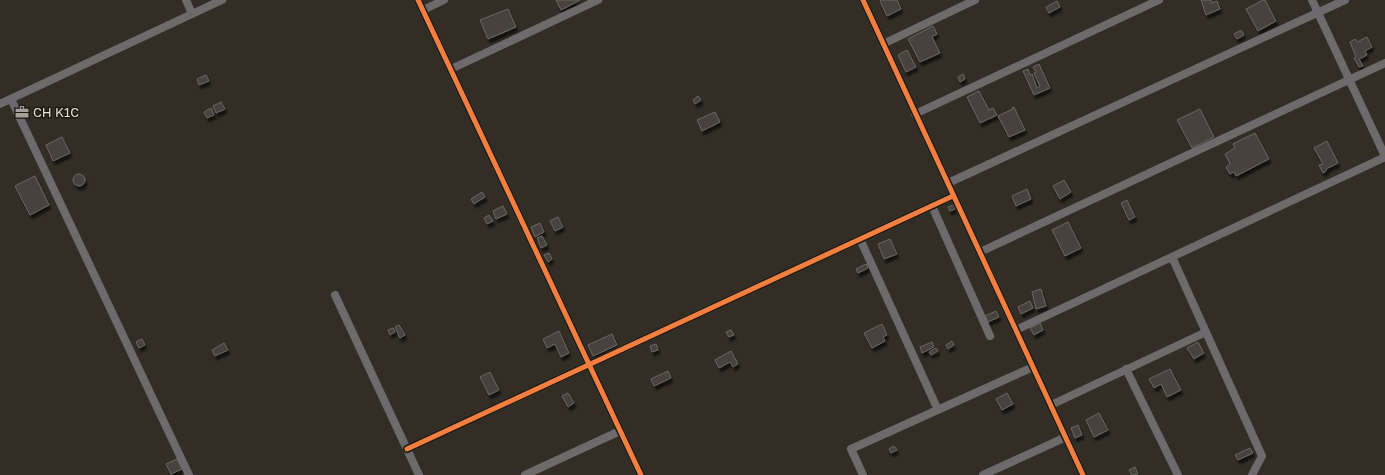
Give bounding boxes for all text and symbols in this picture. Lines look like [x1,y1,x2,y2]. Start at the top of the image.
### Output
office icon: CH K1C [14,104,30,120]
place label: CH K1C [33,104,79,120]

